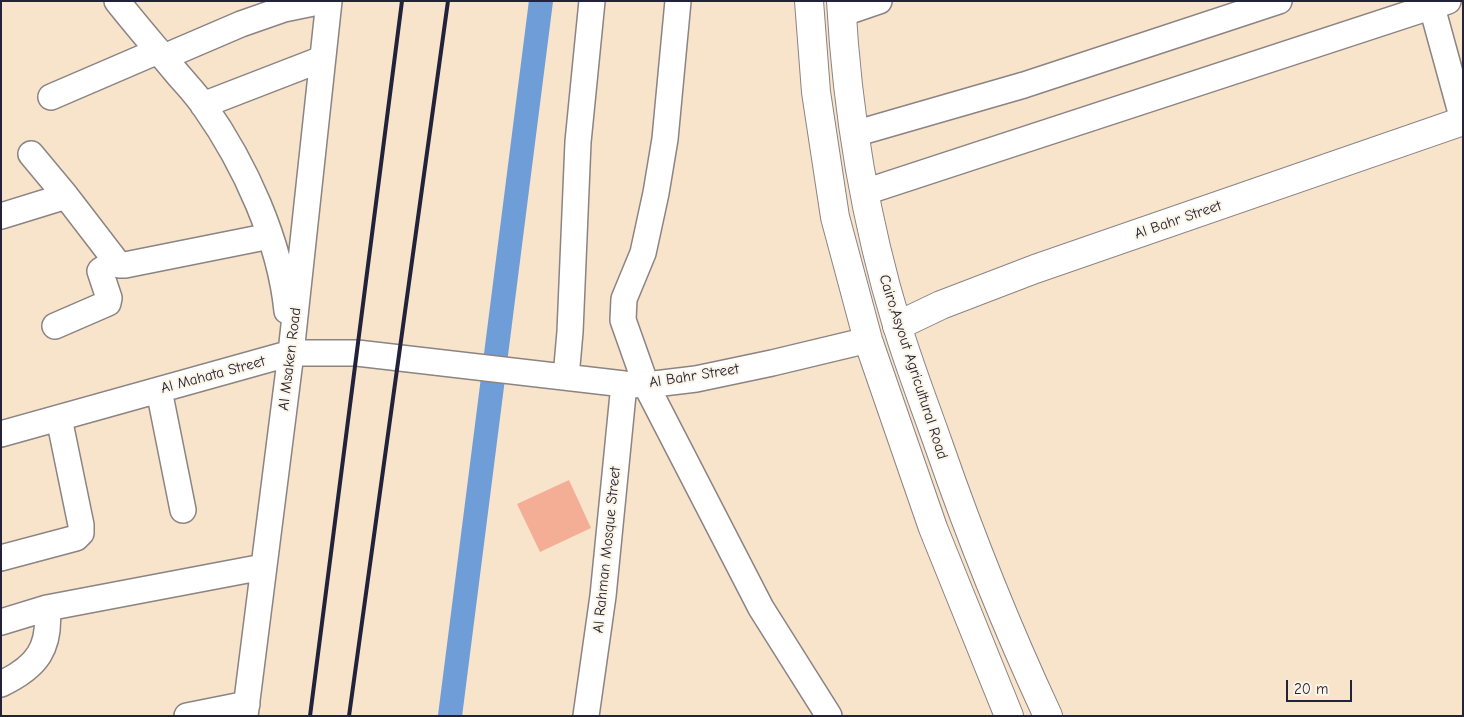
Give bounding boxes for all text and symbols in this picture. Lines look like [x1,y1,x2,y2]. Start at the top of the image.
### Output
street label: Al Bahr Street [1132,197,1224,243]
street label: Cairo,Asyout Agricultural Road [875,272,951,462]
street label: Al Msaken Road [275,306,305,412]
street label: Al Mahata Street [159,352,267,398]
street label: Al Bahr Street [648,360,740,392]
street label: Al Rahman Mosque Street [589,466,625,634]
scale bar [1289,670,1355,702]
text: 20 m [1294,680,1328,698]

